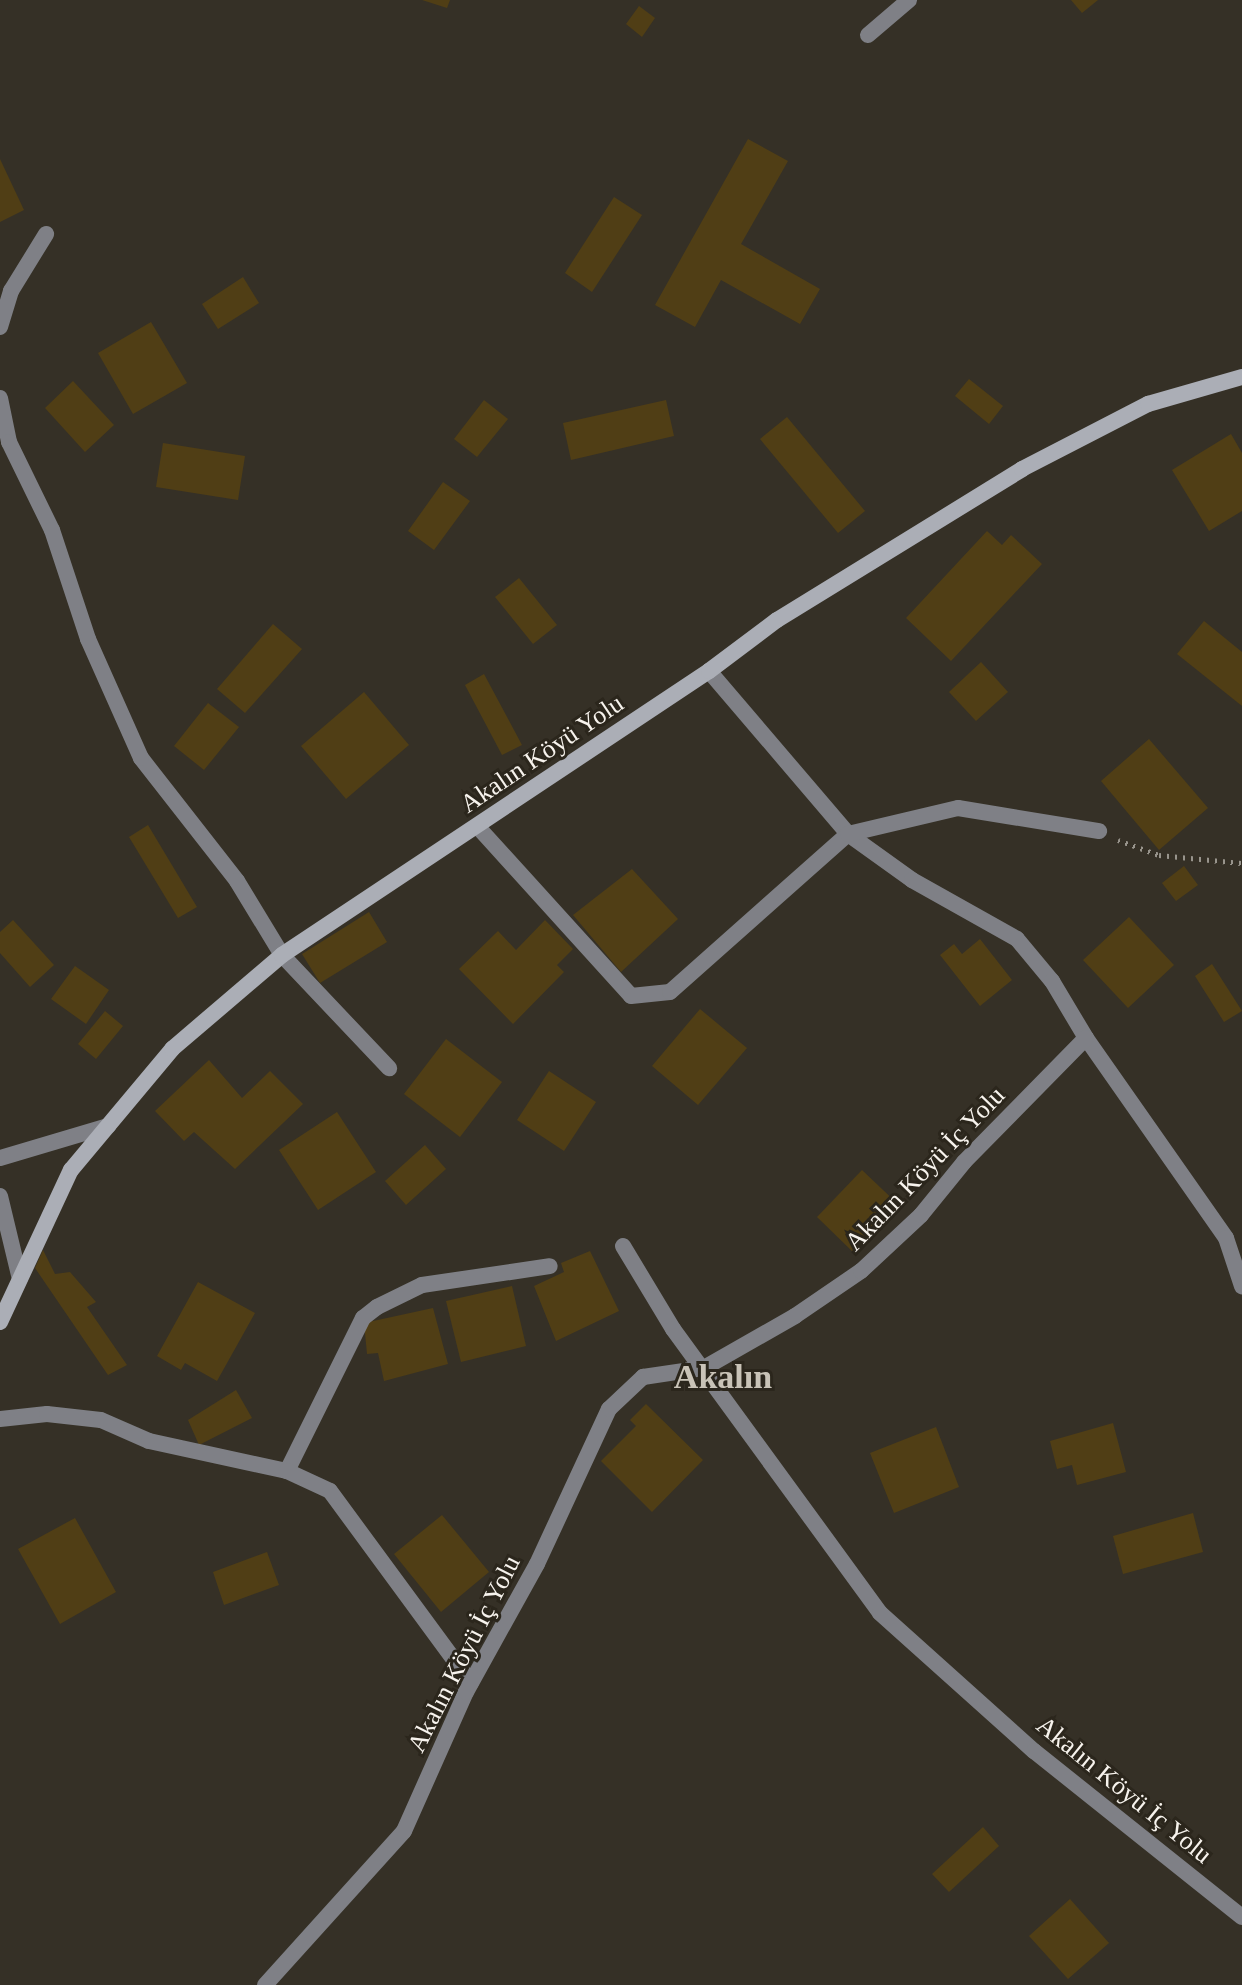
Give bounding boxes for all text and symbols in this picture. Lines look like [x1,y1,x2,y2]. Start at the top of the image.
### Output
street label: Akalın Köyü Yolu [454,688,630,820]
street label: Akalın Köyü İç Yolu [838,1080,1012,1258]
district label: Akalın [674,1357,772,1397]
street label: Akalın Köyü İç Yolu [401,1550,527,1758]
street label: Akalın Köyü İç Yolu [1030,1709,1218,1871]

